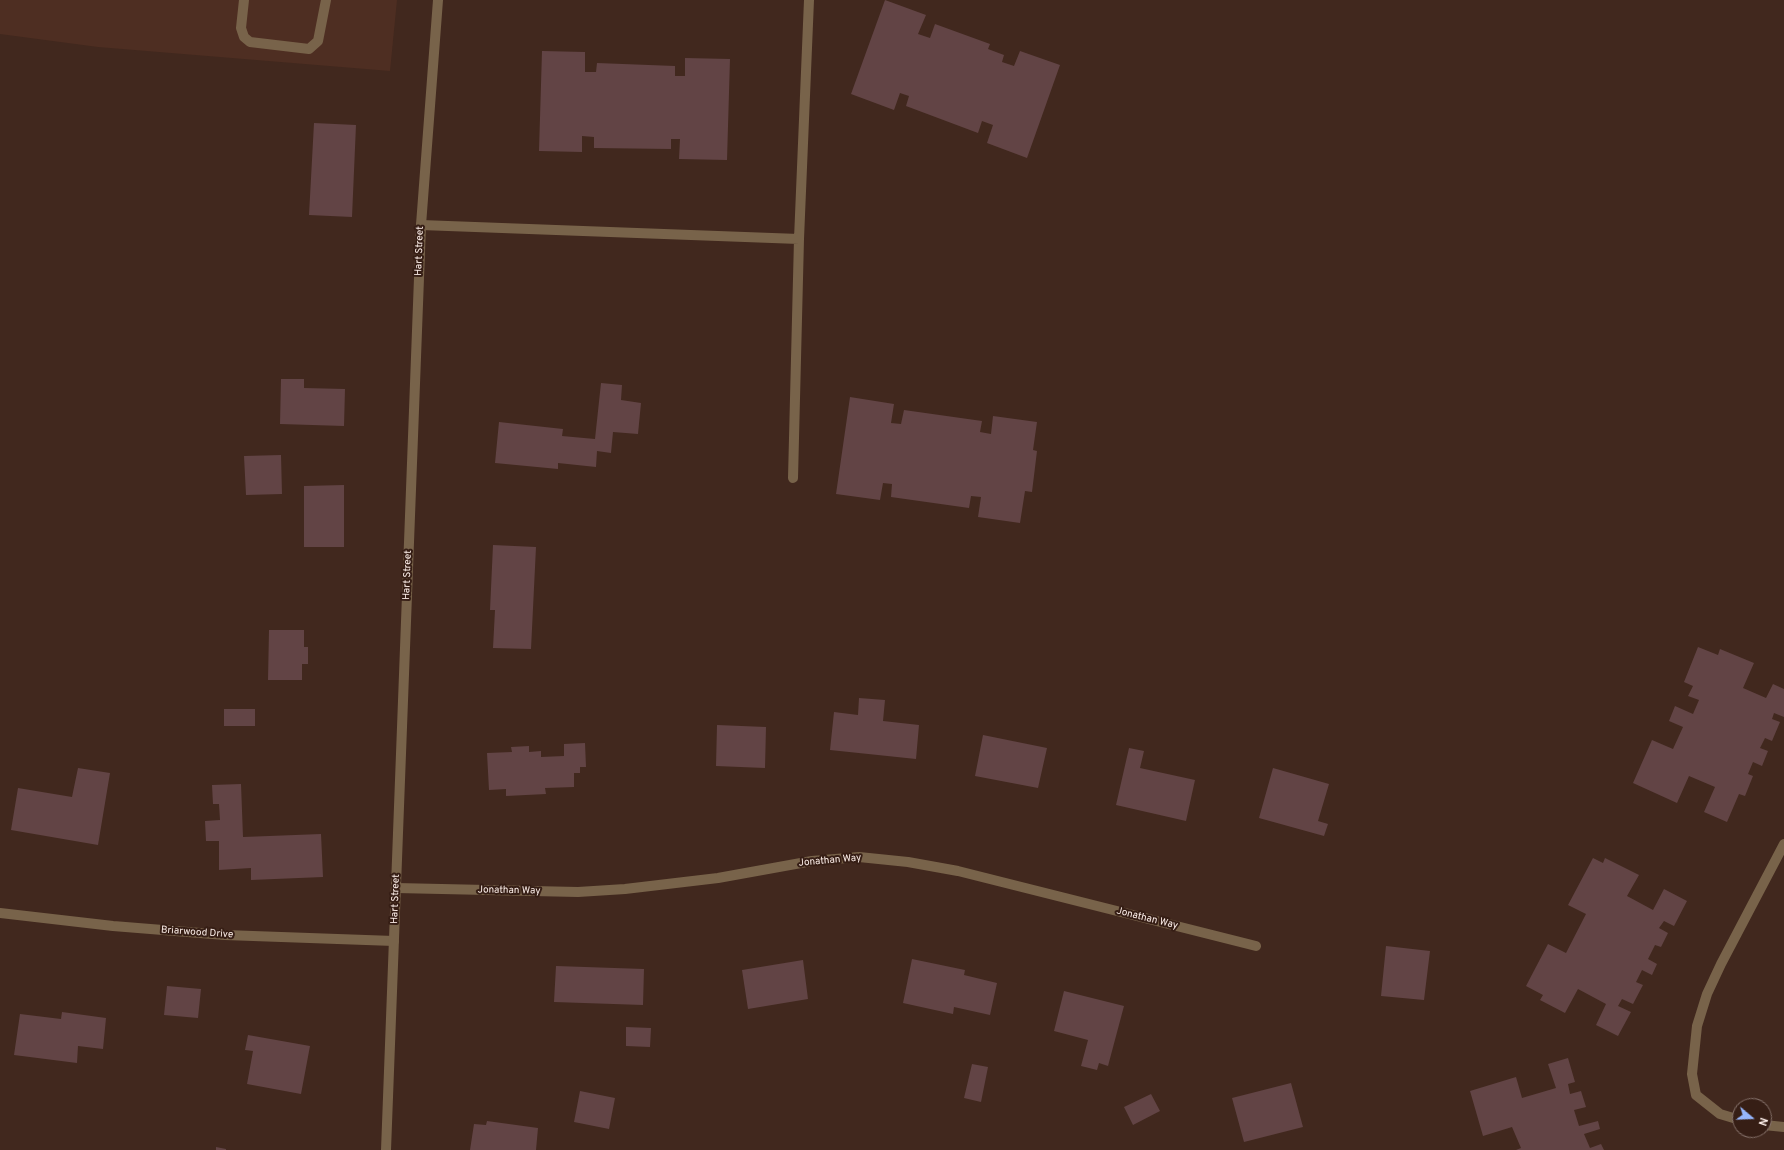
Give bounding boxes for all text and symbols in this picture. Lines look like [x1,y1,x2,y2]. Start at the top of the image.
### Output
street label: Hart Street [413,226,427,276]
street label: Hart Street [401,550,415,600]
street label: Jonathan Way [798,852,862,870]
street label: Hart Street [389,874,403,924]
street label: Jonathan Way [477,884,541,898]
street label: Jonathan Way [1115,906,1179,932]
street label: Briarwood Drive [160,924,234,942]
north arrow [1732,1098,1772,1138]
text: N [1754,1116,1770,1128]

